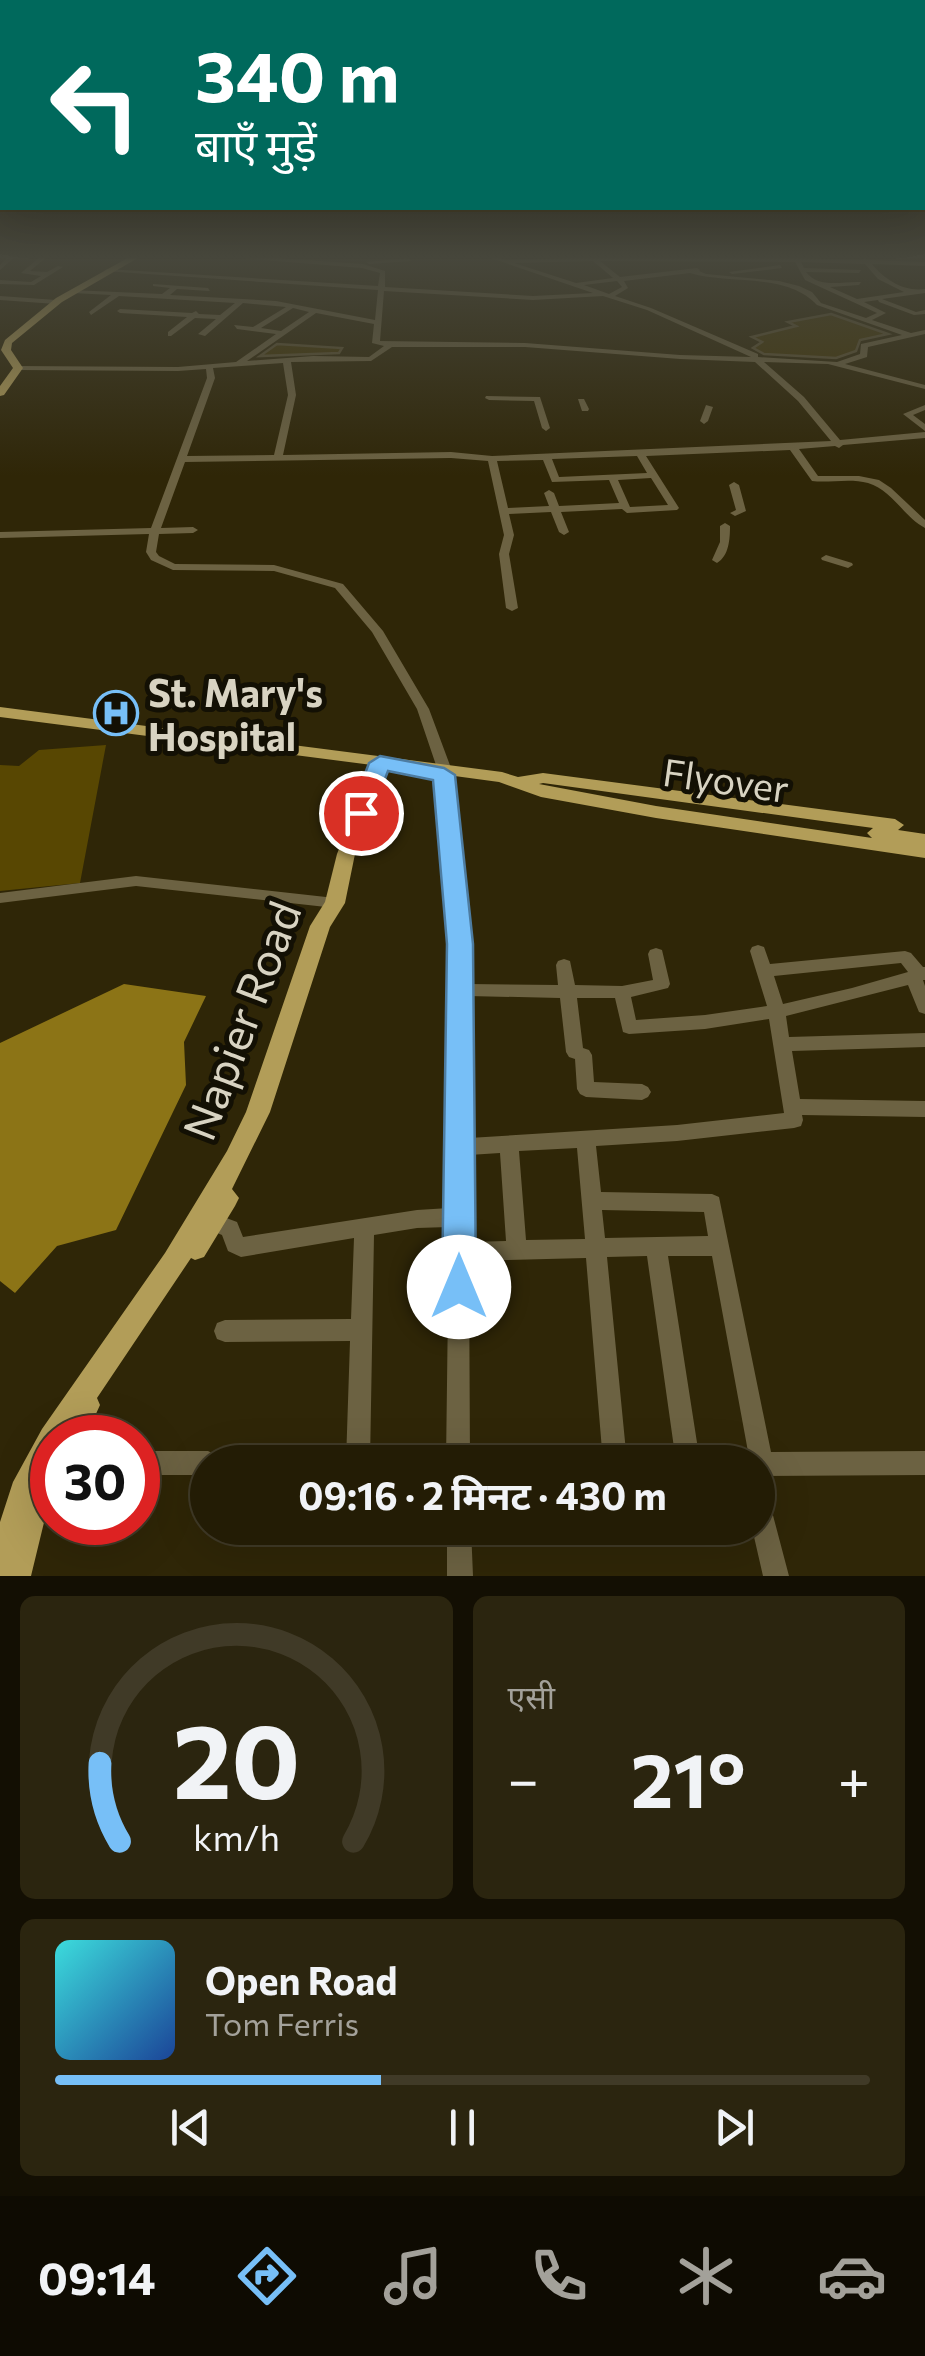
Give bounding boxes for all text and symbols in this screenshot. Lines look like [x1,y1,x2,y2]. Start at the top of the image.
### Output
text: 340 m [195,31,400,116]
icon: left [30,40,160,170]
text: बाएँ मुड़ें [195,116,317,171]
place label: St. Mary's Hospital [148,668,323,759]
hospital icon: St. Mary's Hospital [93,690,139,736]
street label: Flyover [660,747,792,811]
pin [319,771,404,856]
icon: arrive [334,786,389,841]
street label: Napier Road [169,893,311,1147]
position arrow [407,1235,511,1339]
speed limit sign: 30 [30,1415,160,1545]
text: 09:16 · 2 मिनट · 430 m [298,1471,667,1518]
text: एसी [508,1676,555,1716]
text: 20 [172,1693,300,1820]
text: 21° [631,1732,746,1823]
text: − [508,1744,539,1811]
text: + [838,1744,870,1811]
text: km/h [193,1815,280,1858]
text: Open Road [205,1956,398,2003]
text: Tom Ferris [205,2003,359,2043]
icon: previous [163,2100,218,2155]
icon: pause [435,2100,490,2155]
icon: next [707,2100,762,2155]
icon: directions [232,2241,302,2311]
icon: music [378,2241,448,2311]
icon: phone [524,2241,594,2311]
icon: climate [671,2241,741,2311]
icon: car [817,2241,887,2311]
text: 09:14 [38,2249,156,2304]

